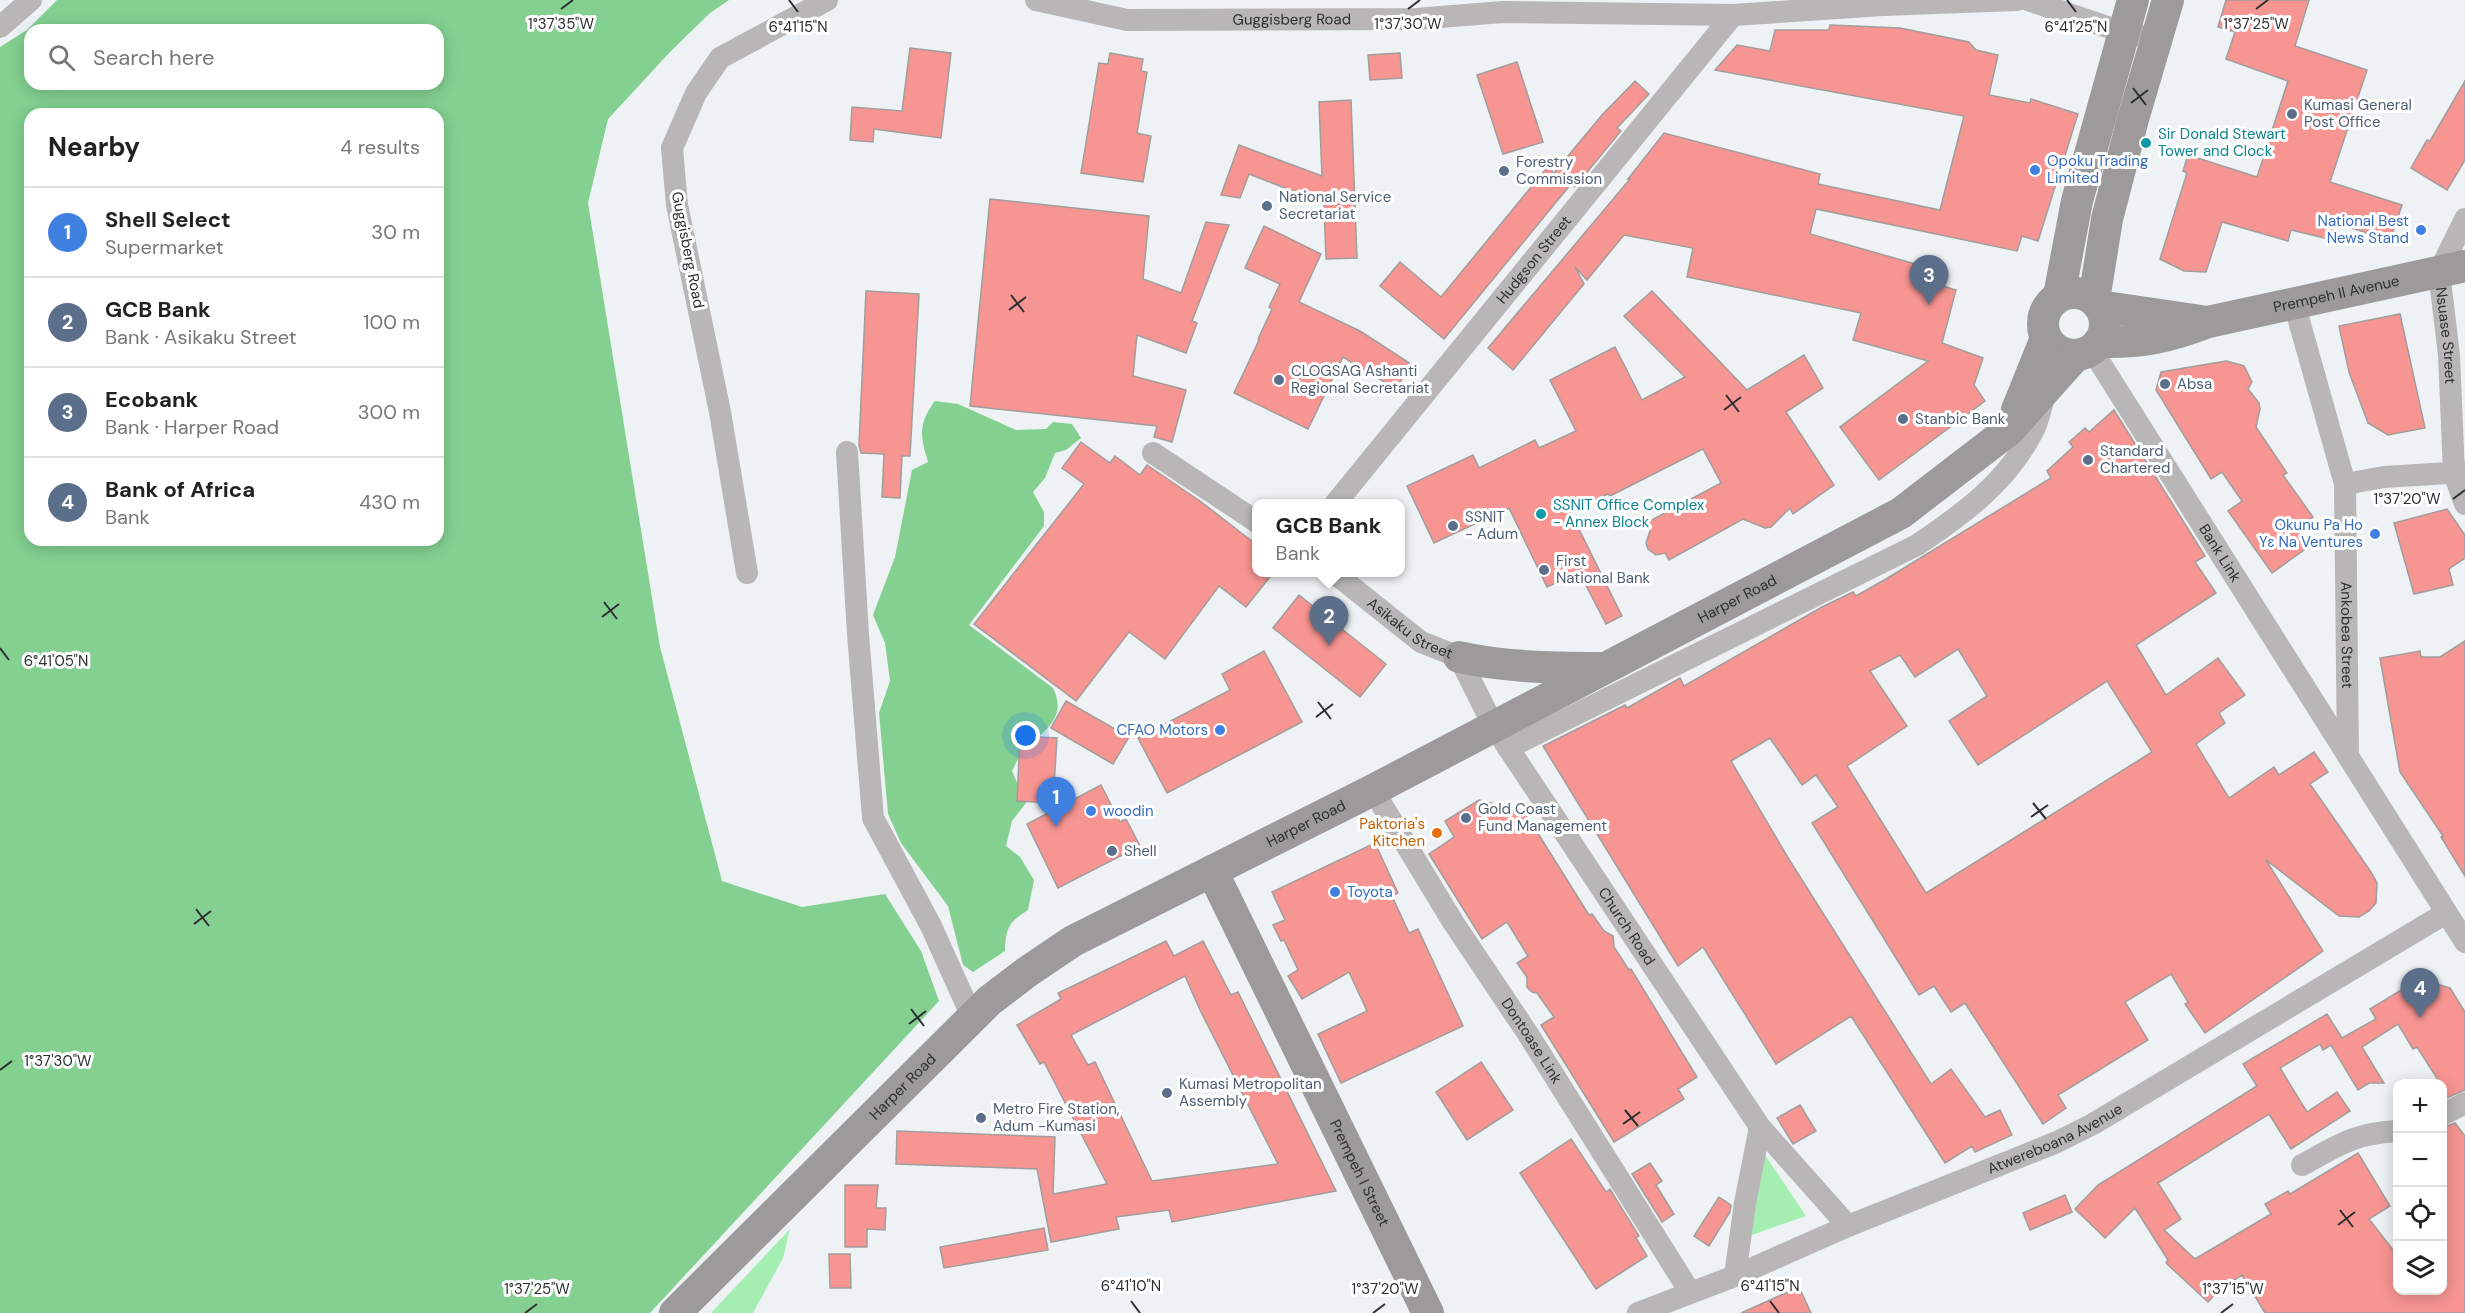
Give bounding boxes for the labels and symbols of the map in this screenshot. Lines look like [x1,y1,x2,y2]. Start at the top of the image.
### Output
street label: Guggisberg Road [1233,9,1351,30]
text: 1°37'35"W [528,14,594,34]
text: 1°37'30"W [1374,14,1442,34]
text: 1°37'25"W [2223,14,2289,34]
text: 6°41'15"N [768,17,828,37]
text: 6°41'25"N [2044,17,2108,37]
place label: Kumasi General Post Office [2304,95,2412,132]
marker: Kumasi General Post Office [2285,107,2299,121]
place label: Sir Donald Stewart Tower and Clock [2158,124,2286,161]
marker: Sir Donald Stewart Tower and Clock [2139,136,2153,150]
place label: Opoku Trading Limited [2047,151,2148,188]
place label: Forestry Commission [1516,152,1602,189]
marker: Opoku Trading Limited [2028,163,2042,177]
marker: Forestry Commission [1497,164,1511,178]
place label: National Service Secretariat [1279,187,1391,224]
street label: Guggisberg Road [667,190,709,310]
marker: National Service Secretariat [1260,199,1274,213]
street label: Hudgson Street [1492,211,1576,308]
place label: National Best News Stand [2318,211,2409,248]
marker: National Best News Stand [2414,223,2428,237]
pin: 3 [1910,256,1948,305]
street label: Prempeh II Avenue [2271,271,2401,317]
street label: Nsuase Street [2431,286,2460,385]
place label: CLOGSAG Ashanti Regional Secretariat [1291,361,1429,398]
marker: CLOGSAG Ashanti Regional Secretariat [1272,373,1286,387]
place label: Absa [2177,374,2212,394]
marker: Absa [2158,377,2172,391]
place label: Stanbic Bank [1915,409,2006,429]
marker: Stanbic Bank [1896,412,1910,426]
place label: Standard Chartered [2100,441,2170,478]
marker: Standard Chartered [2081,453,2095,467]
text: 1°37'20"W [2374,489,2441,509]
place label: SSNIT Office Complex - Annex Block [1553,495,1705,532]
place label: SSNIT - Adum [1465,507,1518,544]
marker: SSNIT Office Complex - Annex Block [1534,507,1548,521]
place label: Okunu Pa Ho Yɛ Na Ventures [2259,515,2363,552]
marker: SSNIT - Adum [1446,519,1460,533]
street label: Bank Link [2194,520,2246,586]
marker: Okunu Pa Ho Yɛ Na Ventures [2368,527,2382,541]
place label: First National Bank [1556,551,1651,588]
marker: First National Bank [1537,563,1551,577]
street label: Harper Road [1694,570,1780,628]
street label: Ankobea Street [2336,581,2357,689]
street label: Asikaku Street [1363,593,1456,664]
pin: 2 [1310,596,1348,646]
text: 6°41'05"N [24,651,88,671]
place label: CFAO Motors [1116,720,1208,740]
your location [1011,721,1040,750]
marker: CFAO Motors [1213,723,1227,737]
pin: 1 [1036,778,1076,827]
street label: Harper Road [1263,795,1349,852]
place label: Gold Coast Fund Management [1478,799,1607,836]
place label: woodin [1103,801,1154,821]
marker: woodin [1084,804,1098,818]
marker: Gold Coast Fund Management [1459,811,1473,825]
place label: Paktoria's Kitchen [1359,814,1425,851]
marker: Paktoria's Kitchen [1430,826,1444,840]
place label: Shell [1124,841,1157,861]
marker: Shell [1105,844,1119,858]
place label: Toyota [1347,882,1393,902]
street label: Church Road [1594,884,1660,969]
marker: Toyota [1328,885,1342,899]
pin: 4 [2400,968,2440,1018]
street label: Dontoase Link [1497,994,1567,1088]
street label: Harper Road [865,1049,940,1124]
text: 1°37'30"W [24,1051,92,1071]
place label: Kumasi Metropolitan Assembly [1179,1074,1322,1111]
marker: Kumasi Metropolitan Assembly [1160,1086,1174,1100]
place label: Metro Fire Station, Adum -Kumasi [993,1099,1120,1136]
street label: Atwereboana Avenue [1984,1099,2126,1179]
marker: Metro Fire Station, Adum -Kumasi [974,1111,988,1125]
street label: Prempeh I Street [1325,1116,1394,1230]
text: 6°41'10"N [1101,1276,1161,1296]
text: 6°41'15"N [1740,1276,1800,1296]
text: 1°37'25"W [504,1279,570,1299]
text: 1°37'20"W [1352,1279,1419,1299]
text: 1°37'15"W [2202,1279,2264,1299]

